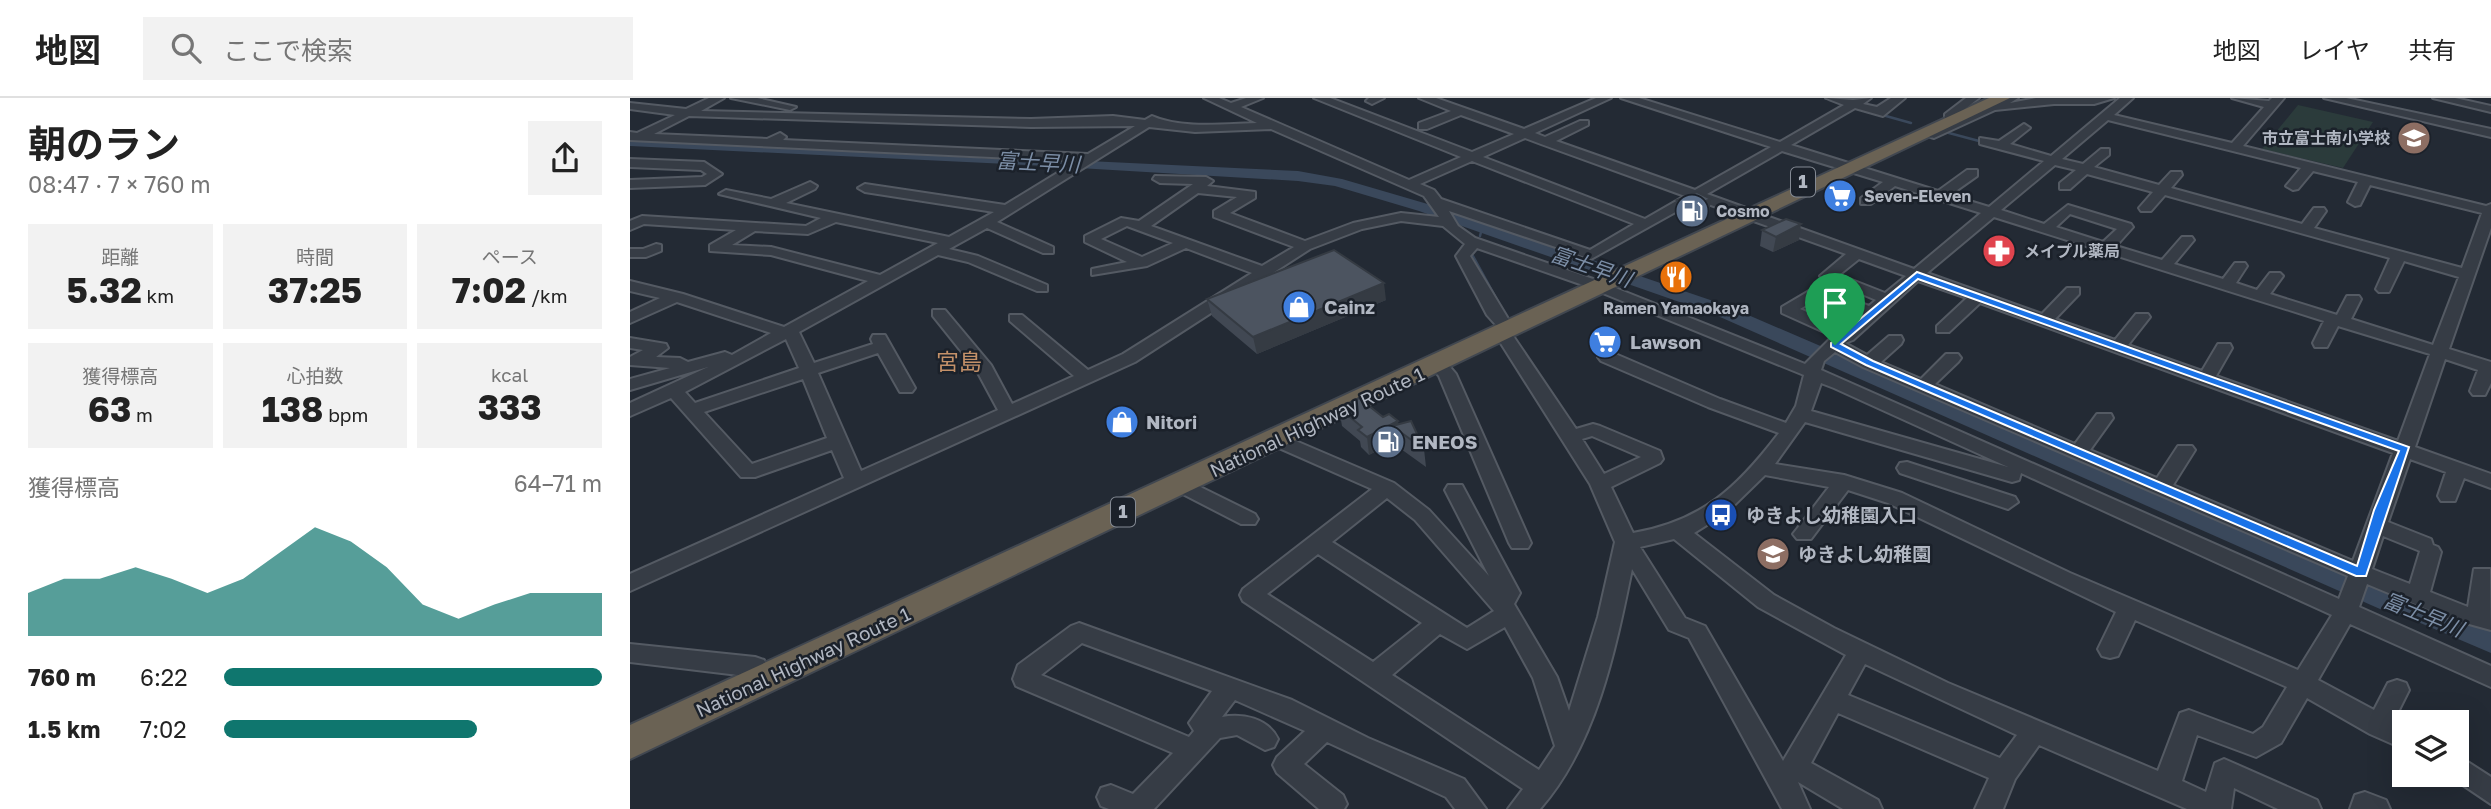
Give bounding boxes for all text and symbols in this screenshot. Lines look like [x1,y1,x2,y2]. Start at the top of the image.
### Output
search box [143,17,633,80]
icon: search [167,29,205,67]
text: 地図 [35,30,101,69]
text: ここで検索 [223,35,353,66]
text: 地図 [2213,35,2261,64]
text: レイヤ [2299,35,2370,64]
text: 共有 [2408,35,2456,64]
school or university icon: 市立富士南小学校 [2395,119,2433,157]
text: 朝のラン [28,121,180,166]
button: share [528,121,602,195]
place label: 市立富士南小学校 [2262,128,2390,148]
water label: 富士早川 [995,147,1083,177]
road number: 1 [1791,168,1815,196]
text: 08:47 · 7 × 760 m [28,170,211,198]
supermarket icon: Seven-Eleven [1821,177,1859,215]
place label: Seven-Eleven [1864,186,1971,206]
fuel station icon: Cosmo [1673,192,1711,230]
place label: Cosmo [1716,201,1770,221]
pharmacy icon: メイプル薬局 [1980,232,2018,270]
water label: 富士早川 [1547,240,1637,293]
place label: メイプル薬局 [2024,241,2120,261]
text: 距離 [101,245,139,268]
text: 時間 [296,245,334,268]
text: ペース [482,245,538,268]
restaurant icon: Ramen Yamaokaya [1657,258,1695,296]
text: 5.32 [67,269,142,311]
text: 37:25 [268,269,362,311]
text: 7:02 [452,269,526,311]
pin [1805,273,1865,345]
text: km [142,284,174,307]
text: /km [526,284,568,307]
icon: arrive [1816,284,1854,322]
shop icon: Cainz [1280,288,1318,326]
place label: Cainz [1324,295,1375,318]
place label: Ramen Yamaokaya [1603,298,1749,318]
supermarket icon: Lawson [1586,323,1624,361]
place label: Lawson [1630,330,1701,353]
district label: 宮島 [936,347,982,375]
street label: National Highway Route 1 [1206,362,1428,481]
text: kcal [491,363,528,386]
text: 獲得標高 [82,364,158,387]
text: 心拍数 [286,364,344,387]
text: 333 [478,386,542,428]
text: 63 [88,388,131,430]
text: 138 [262,388,323,430]
text: m [131,403,153,426]
text: bpm [323,403,368,426]
shop icon: Nitori [1103,403,1141,441]
place label: Nitori [1146,410,1197,433]
fuel station icon: ENEOS [1369,423,1407,461]
place label: ENEOS [1412,430,1477,453]
text: 64–71 m [514,469,602,497]
text: 獲得標高 [28,473,120,501]
bus stop icon: ゆきよし幼稚園入口 [1702,496,1740,534]
road number: 1 [1111,498,1135,526]
place label: ゆきよし幼稚園入口 [1746,503,1917,526]
school or university icon: ゆきよし幼稚園 [1754,535,1792,573]
place label: ゆきよし幼稚園 [1798,542,1931,565]
water label: 富士早川 [2380,586,2469,643]
street label: National Highway Route 1 [692,602,914,721]
text: 760 m [28,663,96,691]
text: 6:22 [140,663,188,691]
map controls [2392,710,2469,787]
button: layers [2392,710,2469,787]
text: 1.5 km [28,715,100,743]
text: 7:02 [140,715,187,743]

